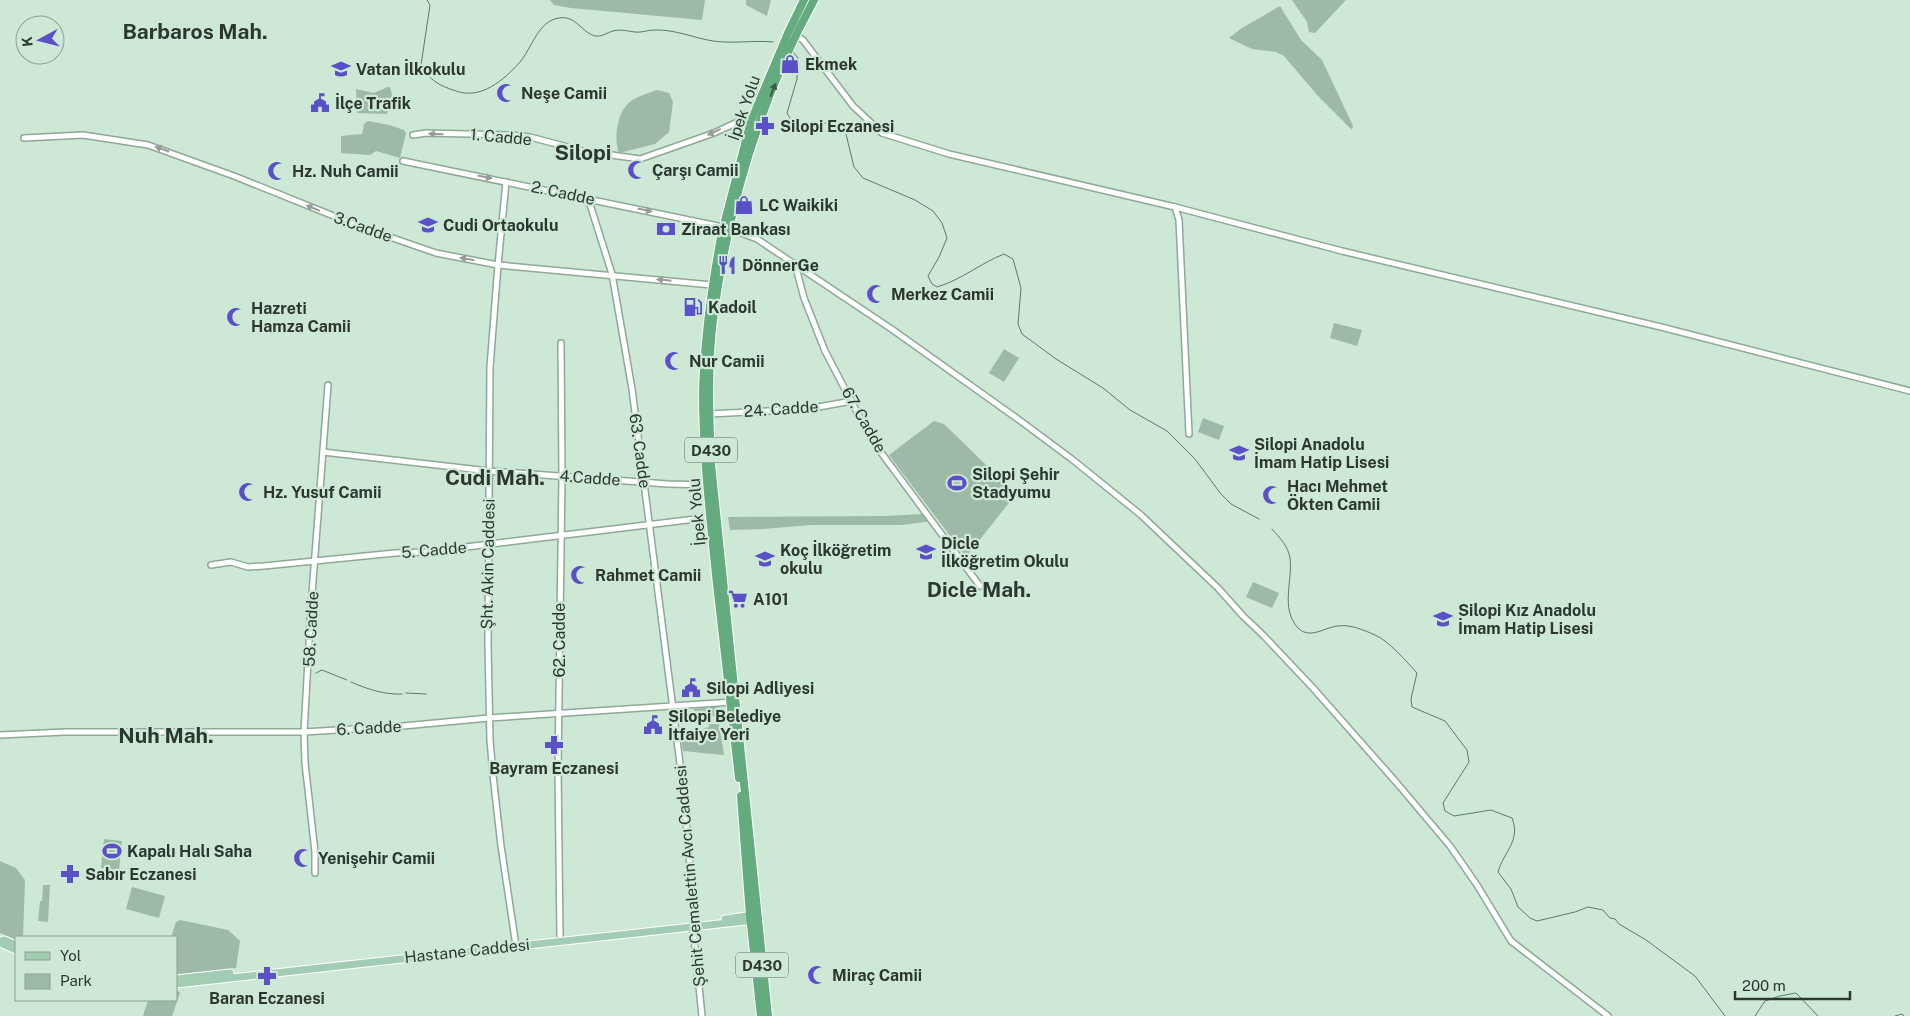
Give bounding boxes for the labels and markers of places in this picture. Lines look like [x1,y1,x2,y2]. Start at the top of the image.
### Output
shop icon: Ekmek [779,53,801,75]
place label: Ekmek [805,55,857,74]
school or university icon: Vatan İlkokulu [330,58,352,80]
place label: Vatan İlkokulu [356,59,466,79]
mosque icon: Neşe Camii [495,82,517,104]
place label: Neşe Camii [521,84,607,103]
public building icon: İlçe Trafik [309,92,331,114]
place label: İlçe Trafik [335,93,411,113]
pharmacy icon: Silopi Eczanesi [754,115,776,137]
place label: Silopi Eczanesi [780,117,894,136]
mosque icon: Çarşı Camii [626,159,648,181]
mosque icon: Hz. Nuh Camii [266,160,288,182]
place label: Çarşı Camii [652,161,738,180]
place label: Hz. Nuh Camii [292,162,399,181]
shop icon: LC Waikiki [733,194,755,216]
place label: LC Waikiki [759,196,838,215]
school or university icon: Cudi Ortaokulu [417,214,439,236]
place label: Cudi Ortaokulu [443,216,558,235]
bank icon: Ziraat Bankası [655,218,677,240]
place label: Ziraat Bankası [681,220,791,239]
restaurant icon: DönnerGe [716,254,738,276]
place label: DönnerGe [742,256,819,275]
mosque icon: Merkez Camii [865,283,887,305]
place label: Merkez Camii [891,285,994,304]
fuel station icon: Kadoil [682,296,704,318]
place label: Kadoil [708,298,757,317]
place label: Hazreti Hamza Camii [251,299,351,336]
mosque icon: Hazreti Hamza Camii [225,306,247,328]
mosque icon: Nur Camii [663,350,685,372]
place label: Nur Camii [689,352,765,371]
place label: Silopi Anadolu İmam Hatip Lisesi [1254,435,1389,472]
school or university icon: Silopi Anadolu İmam Hatip Lisesi [1228,442,1250,464]
place label: Silopi Şehir Stadyumu [972,465,1060,502]
sports icon: Silopi Şehir Stadyumu [946,472,968,494]
place label: Hacı Mehmet Ökten Camii [1287,477,1388,514]
mosque icon: Hz. Yusuf Camii [237,481,259,503]
place label: Hz. Yusuf Camii [263,483,381,502]
mosque icon: Hacı Mehmet Ökten Camii [1261,484,1283,506]
place label: Dicle İlköğretim Okulu [941,534,1069,571]
place label: Koç İlköğretim okulu [780,540,891,578]
school or university icon: Dicle İlköğretim Okulu [915,541,937,563]
school or university icon: Koç İlköğretim okulu [754,548,776,570]
mosque icon: Rahmet Camii [569,564,591,586]
place label: Rahmet Camii [595,566,701,585]
supermarket icon: A101 [727,588,749,610]
place label: A101 [753,590,789,609]
place label: Silopi Kız Anadolu İmam Hatip Lisesi [1458,601,1596,638]
school or university icon: Silopi Kız Anadolu İmam Hatip Lisesi [1432,608,1454,630]
public building icon: Silopi Adliyesi [680,677,702,699]
place label: Silopi Adliyesi [706,679,814,698]
place label: Silopi Belediye İtfaiye Yeri [668,707,781,744]
public building icon: Silopi Belediye İtfaiye Yeri [642,714,664,736]
pharmacy icon: Bayram Eczanesi [543,734,565,756]
place label: Bayram Eczanesi [489,759,619,778]
sports icon: Kapalı Halı Saha [101,840,123,862]
place label: Kapalı Halı Saha [127,842,252,861]
mosque icon: Yenişehir Camii [292,847,314,869]
place label: Yenişehir Camii [318,849,435,868]
pharmacy icon: Sabır Eczanesi [59,863,81,885]
place label: Sabır Eczanesi [85,865,196,884]
mosque icon: Miraç Camii [806,964,828,986]
pharmacy icon: Baran Eczanesi [256,965,278,987]
place label: Miraç Camii [832,966,922,985]
place label: Baran Eczanesi [209,989,325,1008]

